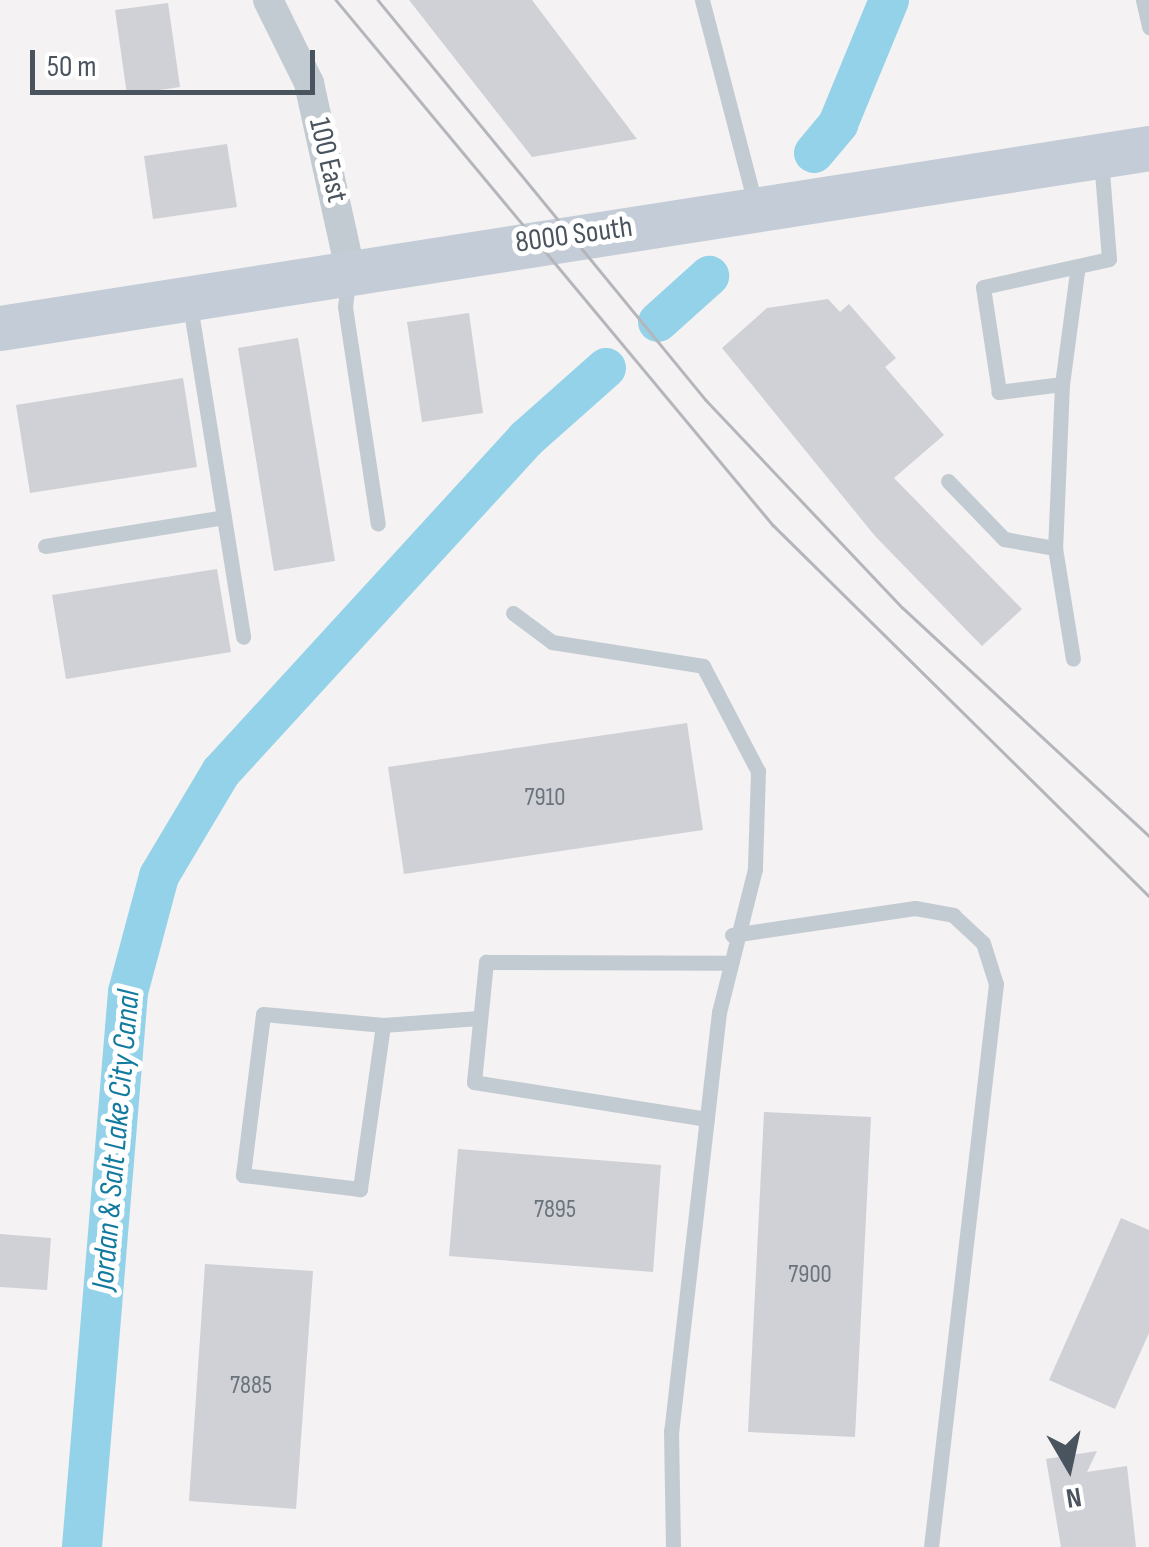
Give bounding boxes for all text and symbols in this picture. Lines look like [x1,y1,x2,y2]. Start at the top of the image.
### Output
scale bar [35,30,320,92]
text: 50 m [47,49,96,85]
street label: 100 East [301,114,355,206]
street label: 8000 South [513,209,635,261]
house number: 7910 [525,783,565,813]
water label: Jordan & Salt Lake City Canal [85,988,149,1292]
house number: 7895 [534,1195,576,1225]
house number: 7900 [788,1260,832,1290]
house number: 7885 [230,1371,272,1401]
north arrow [1019,1417,1119,1517]
text: N [1064,1480,1084,1515]

